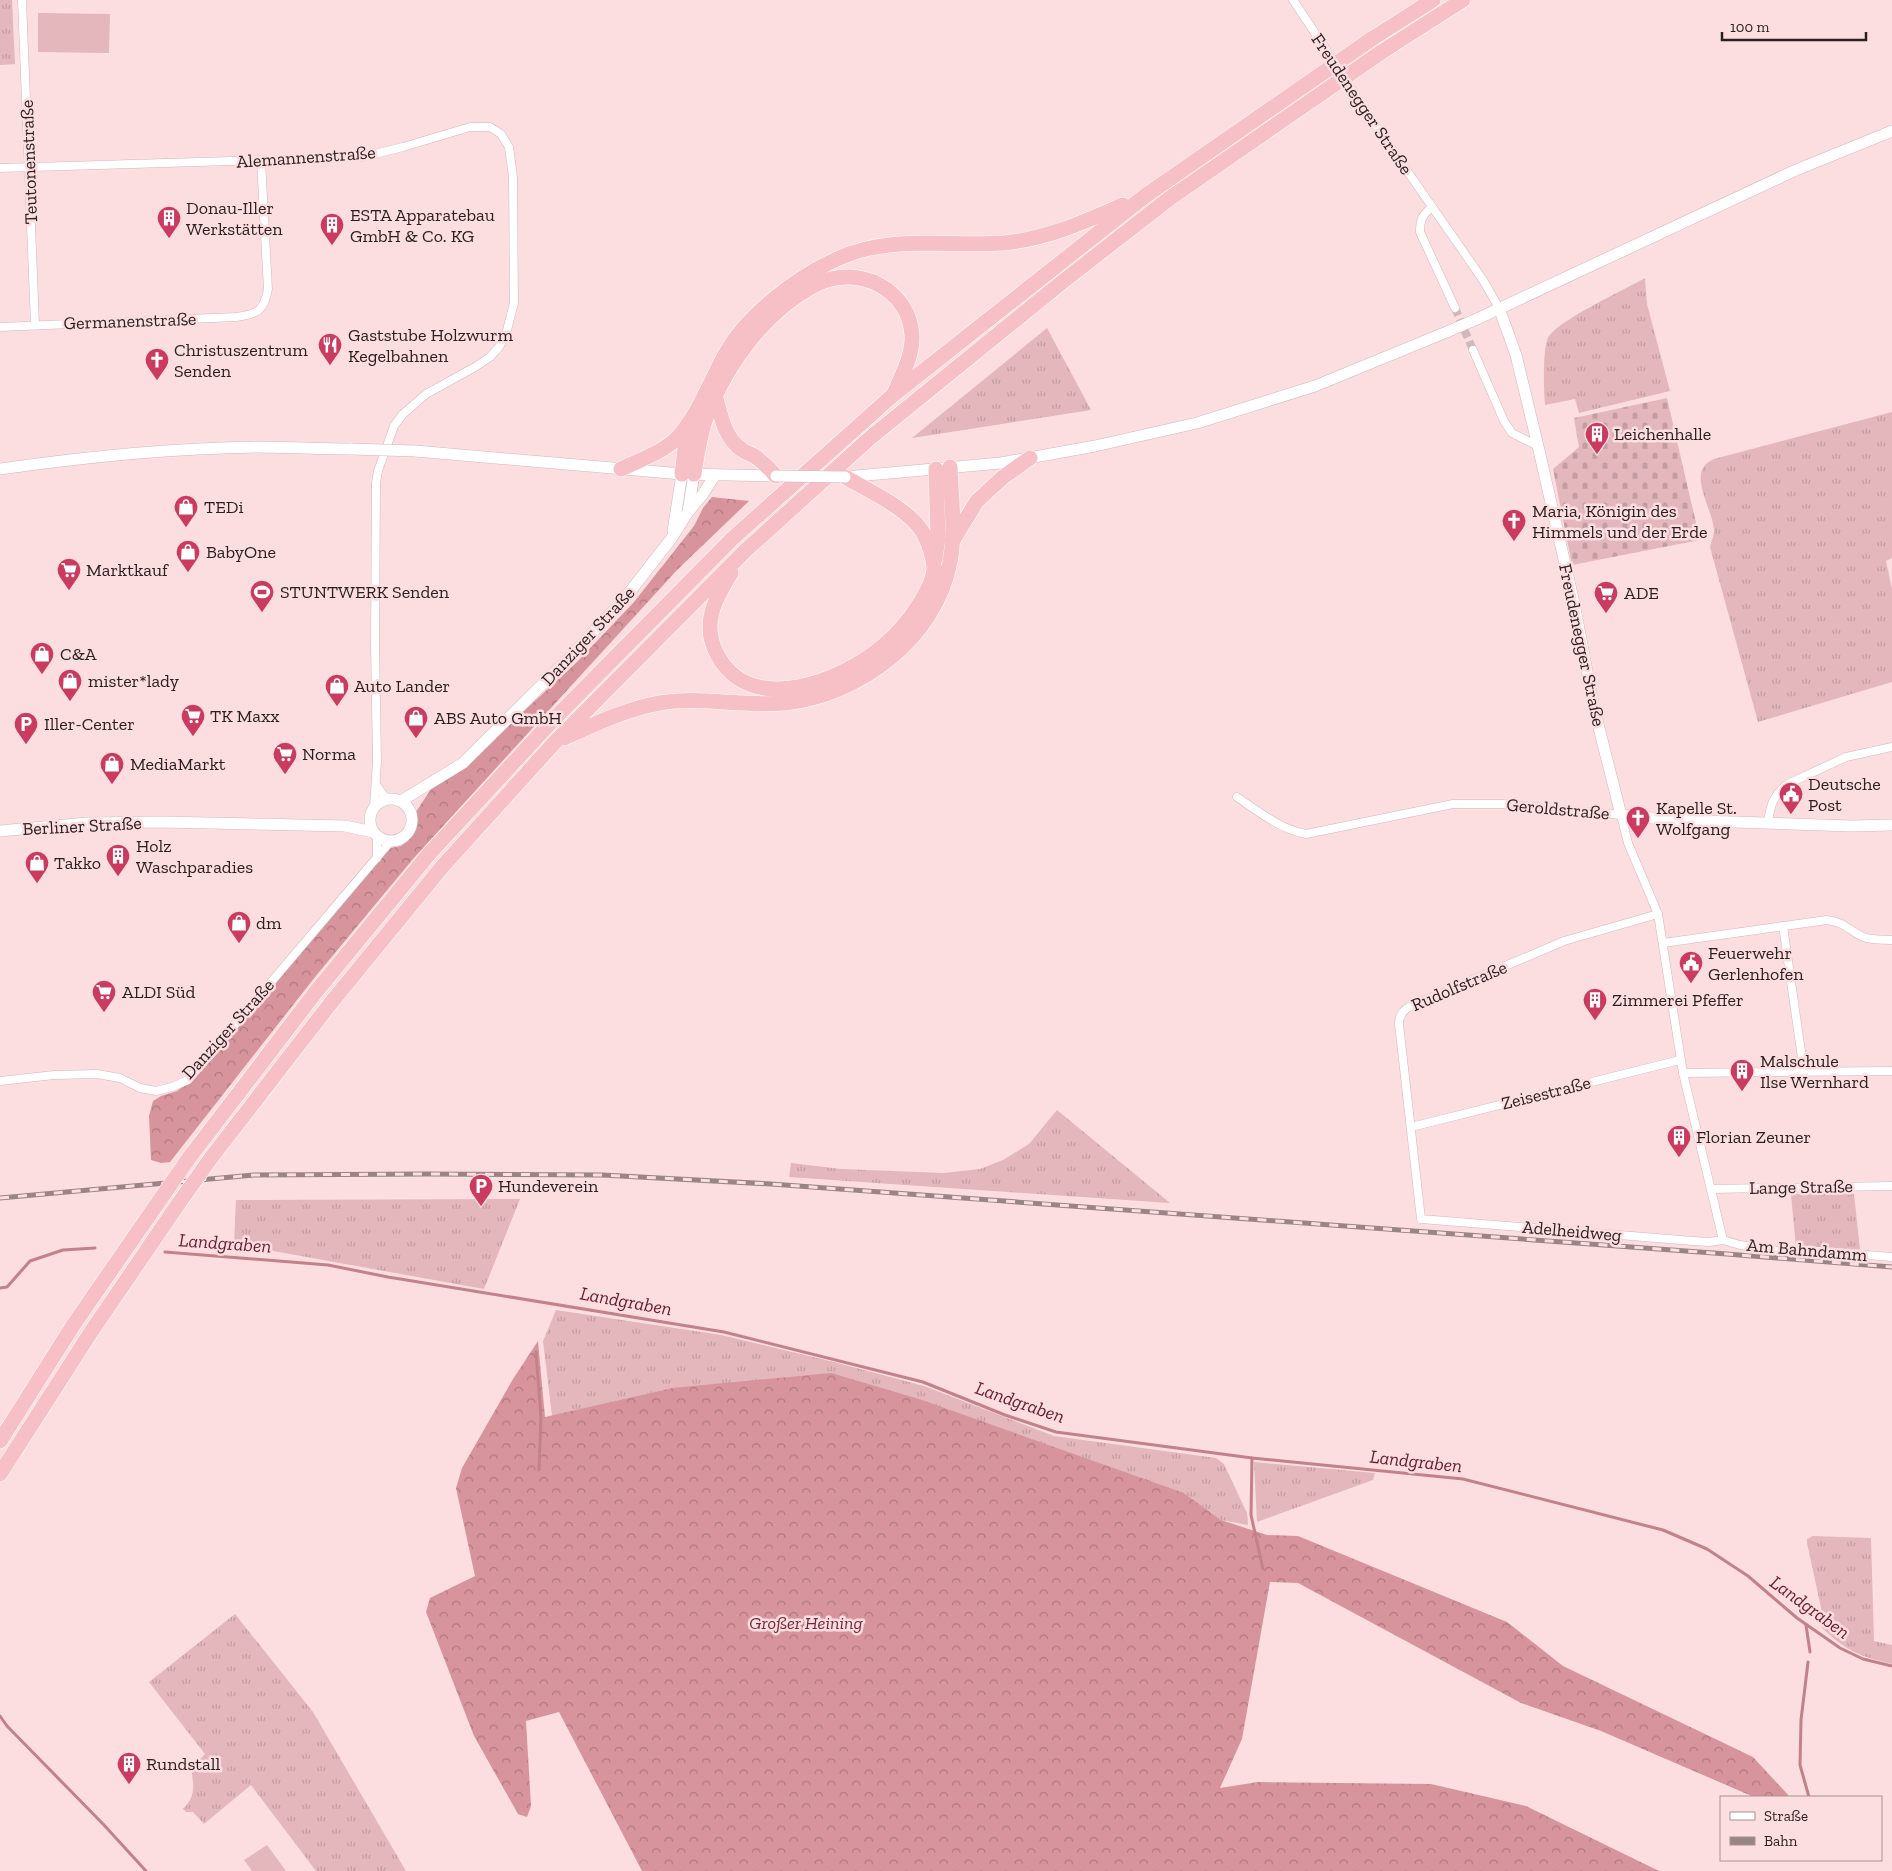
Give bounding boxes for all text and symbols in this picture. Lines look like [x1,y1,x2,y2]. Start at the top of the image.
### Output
scale bar [1722,10,1866,42]
text: 100 m [1730,18,1769,36]
street label: Freudenegger Straße [1307,29,1417,179]
street label: Teutonenstraße [16,99,42,225]
street label: Alemannenstraße [236,141,376,173]
place label: Donau-Iller Werkstätten [186,197,283,240]
place label: ESTA Apparatebau GmbH & Co. KG [350,204,495,247]
building icon: Donau-Iller Werkstätten [156,205,182,239]
building icon: ESTA Apparatebau GmbH & Co. KG [319,212,345,246]
street label: Germanenstraße [63,308,197,334]
place label: Gaststube Holzwurm Kegelbahnen [348,324,513,367]
restaurant icon: Gaststube Holzwurm Kegelbahnen [317,332,343,366]
place label: Christuszentrum Senden [174,339,308,382]
church icon: Christuszentrum Senden [144,347,170,381]
building icon: Leichenhalle [1584,421,1610,455]
place label: Leichenhalle [1614,423,1711,445]
shop icon: TEDi [173,494,199,528]
place label: TEDi [204,496,243,518]
place label: Maria, Königin des Himmels und der Erde [1532,500,1707,543]
church icon: Maria, Königin des Himmels und der Erde [1501,508,1527,542]
shop icon: BabyOne [175,539,201,573]
place label: BabyOne [206,541,276,563]
supermarket icon: Marktkauf [56,557,82,591]
place label: Marktkauf [86,559,169,581]
street label: Freudenegger Straße [1554,562,1610,728]
sports icon: STUNTWERK Senden [249,579,275,613]
supermarket icon: ADE [1593,580,1619,614]
place label: STUNTWERK Senden [280,581,450,603]
street label: Danziger Straße [537,582,639,690]
place label: ADE [1624,582,1659,604]
shop icon: C&A [29,641,55,675]
place label: C&A [60,643,97,665]
shop icon: mister*lady [57,668,83,702]
place label: mister*lady [88,670,180,692]
shop icon: Auto Lander [324,673,350,707]
place label: Auto Lander [354,675,450,697]
supermarket icon: TK Maxx [180,703,206,737]
place label: TK Maxx [210,705,279,727]
shop icon: ABS Auto GmbH [403,705,429,739]
place label: ABS Auto GmbH [434,707,562,729]
parking icon: Iller-Center [13,711,39,745]
place label: Iller-Center [44,713,135,735]
supermarket icon: Norma [272,741,298,775]
place label: Norma [302,743,356,765]
shop icon: MediaMarkt [99,751,125,785]
place label: MediaMarkt [130,753,226,775]
place label: Deutsche Post [1808,773,1881,816]
public building icon: Deutsche Post [1778,781,1804,815]
street label: Geroldstraße [1506,794,1610,824]
place label: Kapelle St. Wolfgang [1656,797,1737,840]
church icon: Kapelle St. Wolfgang [1625,805,1651,839]
street label: Berliner Straße [22,812,142,840]
place label: Holz Waschparadies [136,835,253,878]
building icon: Holz Waschparadies [105,843,131,877]
shop icon: Takko [24,850,50,884]
place label: Takko [54,852,101,874]
shop icon: dm [226,910,252,944]
place label: dm [256,912,282,934]
place label: Feuerwehr Gerlenhofen [1708,942,1804,985]
public building icon: Feuerwehr Gerlenhofen [1678,950,1704,984]
street label: Rudolfstraße [1408,956,1510,1016]
street label: Danziger Straße [177,974,279,1084]
supermarket icon: ALDI Süd [91,979,117,1013]
place label: ALDI Süd [122,981,196,1003]
building icon: Zimmerei Pfeffer [1582,987,1608,1021]
place label: Zimmerei Pfeffer [1612,989,1743,1011]
place label: Malschule Ilse Wernhard [1760,1050,1869,1093]
building icon: Malschule Ilse Wernhard [1729,1058,1755,1092]
street label: Zeisestraße [1499,1071,1593,1115]
building icon: Florian Zeuner [1666,1124,1692,1158]
place label: Florian Zeuner [1696,1126,1811,1148]
parking icon: Hundeverein [468,1173,494,1207]
place label: Hundeverein [498,1175,599,1197]
street label: Lange Straße [1749,1175,1853,1199]
street label: Adelheidweg [1521,1216,1623,1246]
water label: Landgraben [178,1228,272,1258]
street label: Am Bahndamm [1746,1234,1869,1266]
water label: Landgraben [578,1282,674,1320]
water label: Landgraben [972,1376,1068,1428]
water label: Landgraben [1369,1445,1463,1477]
water label: Landgraben [1766,1570,1854,1644]
park label: Großer Heining [749,1612,863,1634]
building icon: Rundstall [116,1751,142,1785]
place label: Rundstall [146,1753,220,1775]
legend [1720,1796,1882,1861]
text: Straße [1764,1807,1808,1825]
text: Bahn [1764,1832,1798,1850]

